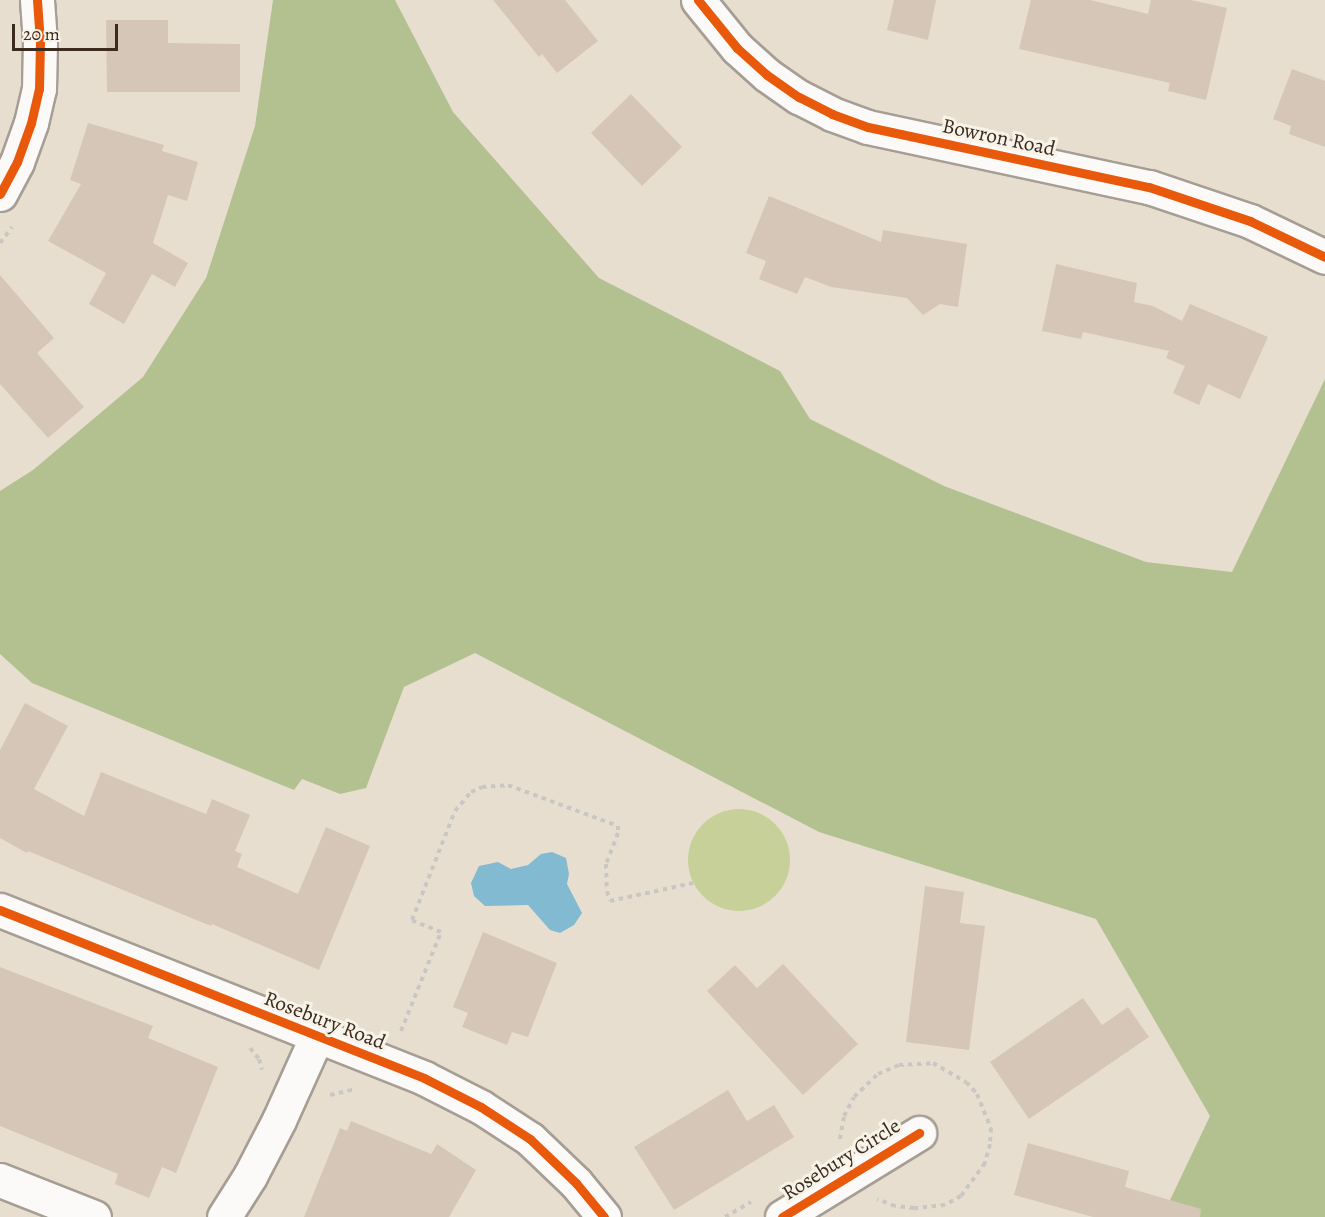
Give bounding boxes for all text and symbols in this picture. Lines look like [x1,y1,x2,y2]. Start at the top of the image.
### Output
scale bar [15,12,122,50]
text: 20 m [23,22,60,46]
street label: Bowron Road [940,113,1058,161]
street label: Rosebury Road [261,985,389,1055]
street label: Rosebury Circle [777,1113,905,1205]

